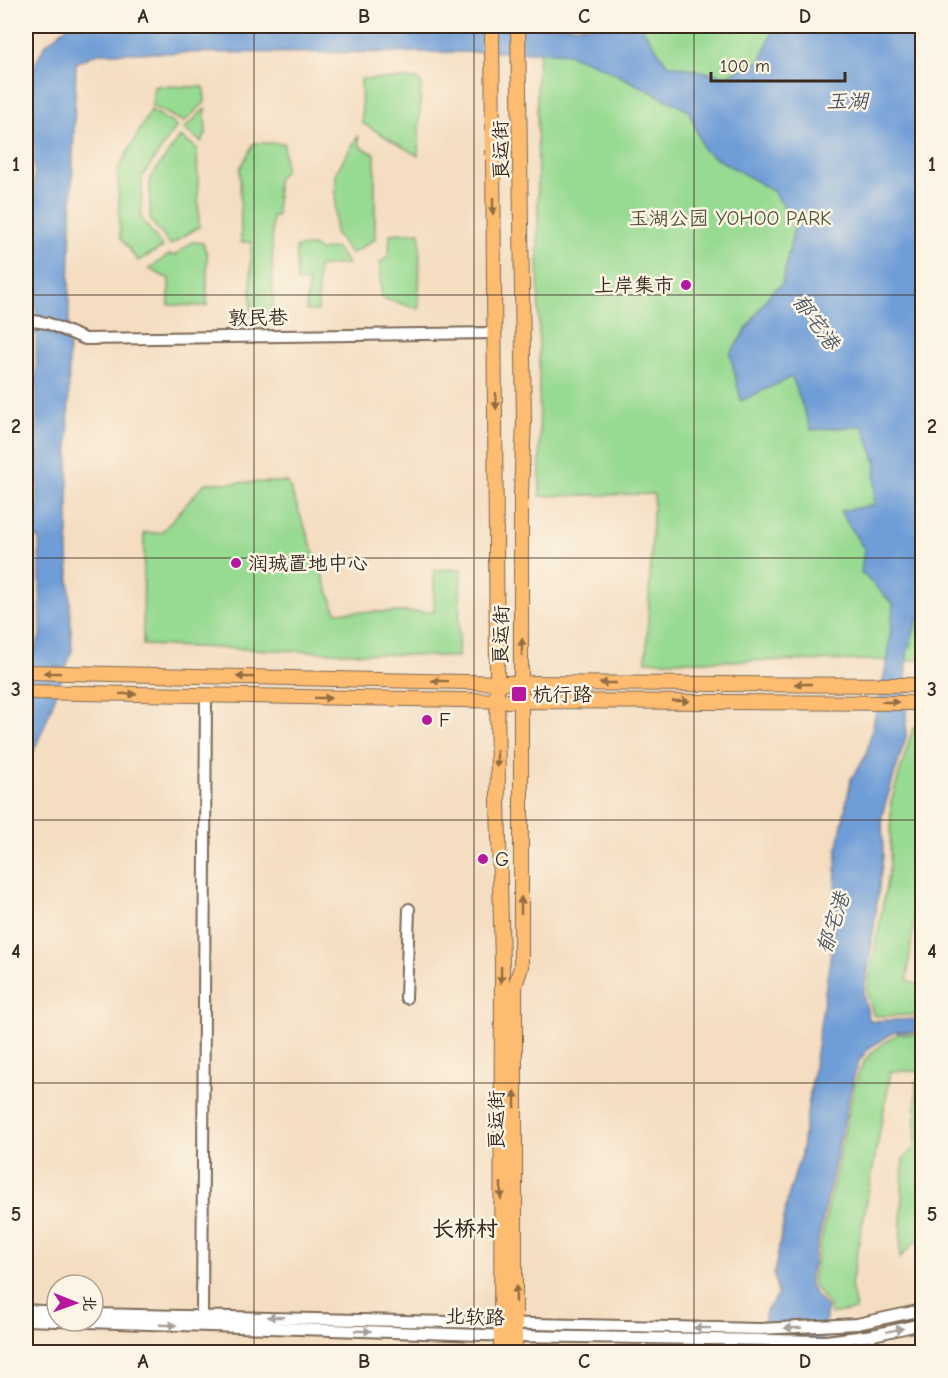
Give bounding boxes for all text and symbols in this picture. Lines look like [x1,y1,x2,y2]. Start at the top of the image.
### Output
text: A [137,5,149,28]
text: B [358,5,370,28]
text: C [578,5,590,28]
text: D [799,5,811,28]
scale bar [711,45,844,83]
text: 100 m [720,56,770,77]
water label: 玉湖 [826,89,870,113]
street label: 良运街 [489,120,513,180]
text: 1 [12,153,20,176]
text: 1 [928,153,936,176]
one-way arrow [488,196,498,215]
park label: 玉湖公园 YOHOO PARK [629,207,831,230]
place label: 上岸集市 [594,274,674,297]
marker: 上岸集市 [679,278,693,292]
water label: 郁宅港 [788,289,845,356]
street label: 敦民巷 [228,306,289,330]
one-way arrow [491,391,500,410]
text: 2 [11,415,21,438]
text: 2 [927,415,937,438]
place label: 润珹置地中心 [248,552,368,575]
marker: 润珹置地中心 [229,556,243,570]
street label: 良运街 [489,605,513,665]
one-way arrow [517,638,526,657]
one-way arrow [42,668,61,678]
one-way arrow [235,672,254,682]
one-way arrow [430,677,449,686]
text: 3 [11,678,21,701]
one-way arrow [599,678,618,688]
text: 3 [927,678,937,701]
one-way arrow [794,679,813,689]
place label: 杭行路 [532,683,593,706]
marker: 杭行路 [510,685,528,703]
one-way arrow [118,690,137,699]
one-way arrow [313,693,332,703]
one-way arrow [672,696,691,706]
one-way arrow [881,697,900,707]
place label: F [439,709,451,732]
marker: F [420,713,434,727]
one-way arrow [492,750,502,769]
place label: G [495,848,509,871]
marker: G [476,852,490,866]
water label: 郁宅港 [812,887,855,957]
one-way arrow [516,895,526,914]
text: 4 [11,940,21,963]
text: 4 [927,940,937,963]
one-way arrow [497,966,506,985]
street label: 良运街 [485,1090,508,1150]
one-way arrow [510,1090,520,1109]
one-way arrow [496,1182,506,1201]
text: 5 [11,1203,21,1226]
text: 5 [927,1203,937,1226]
district label: 长桥村 [432,1216,498,1242]
north arrow [45,1273,105,1333]
one-way arrow [511,1285,521,1304]
text: 北 [80,1295,98,1311]
street label: 北软路 [445,1304,506,1330]
one-way arrow [266,1313,285,1322]
one-way arrow [158,1320,177,1330]
one-way arrow [692,1323,711,1333]
one-way arrow [784,1324,803,1333]
one-way arrow [886,1325,905,1334]
one-way arrow [353,1327,372,1336]
text: A [137,1350,149,1373]
text: B [358,1350,370,1373]
text: C [578,1350,590,1373]
text: D [799,1350,811,1373]

